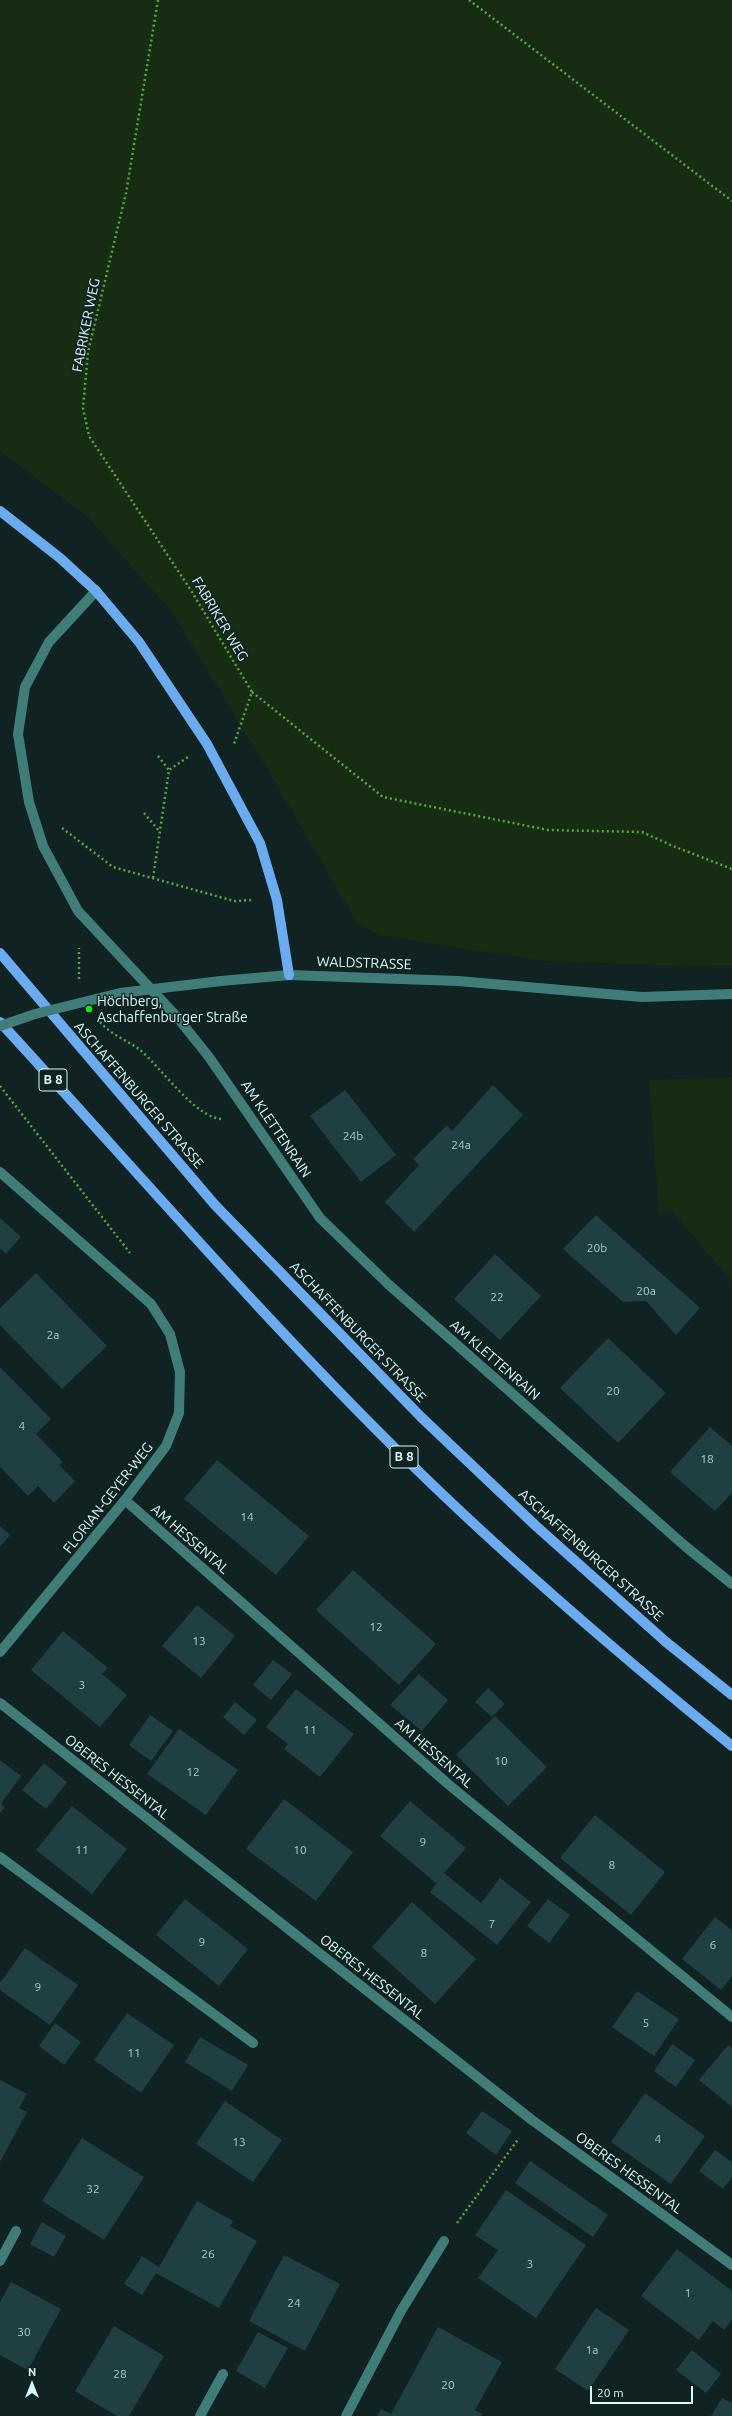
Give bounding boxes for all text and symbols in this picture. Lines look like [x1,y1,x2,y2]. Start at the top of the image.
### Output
street label: FABRIKER WEG [69,277,103,373]
street label: FABRIKER WEG [188,574,252,664]
street label: WALDSTRASSE [316,953,412,973]
place label: Höchberg, Aschaffenburger Straße [97,993,248,1026]
marker: Höchberg, Aschaffenburger Straße [84,1004,94,1014]
street label: ASCHAFFENBURGER STRASSE [71,1018,207,1172]
road number: B 8 [39,1069,67,1091]
street label: AM KLETTENRAIN [237,1077,315,1181]
house number: 24b [343,1129,363,1143]
house number: 24a [451,1138,471,1152]
house number: 20b [587,1241,607,1255]
street label: ASCHAFFENBURGER STRASSE [286,1258,430,1406]
house number: 20a [636,1284,656,1298]
house number: 22 [490,1290,504,1304]
street label: AM KLETTENRAIN [447,1316,543,1404]
house number: 2a [47,1328,59,1342]
house number: 20 [606,1384,620,1398]
house number: 4 [19,1419,25,1433]
street label: FLORIAN-GEYER-WEG [59,1439,157,1557]
road number: B 8 [390,1446,418,1468]
house number: 18 [700,1452,714,1466]
street label: ASCHAFFENBURGER STRASSE [515,1486,667,1624]
street label: AM HESSENTAL [148,1501,232,1577]
house number: 14 [240,1510,254,1524]
house number: 12 [369,1620,383,1634]
house number: 13 [192,1634,206,1648]
house number: 3 [79,1678,85,1692]
street label: AM HESSENTAL [392,1715,476,1791]
house number: 11 [303,1723,317,1737]
street label: OBERES HESSENTAL [61,1731,173,1823]
house number: 10 [494,1754,508,1768]
house number: 12 [186,1765,200,1779]
house number: 9 [420,1835,426,1849]
house number: 11 [75,1843,89,1857]
house number: 10 [293,1843,307,1857]
house number: 8 [609,1858,615,1872]
house number: 7 [489,1917,495,1931]
street label: OBERES HESSENTAL [316,1931,428,2023]
house number: 9 [199,1935,205,1949]
house number: 6 [710,1938,716,1952]
house number: 8 [421,1946,427,1960]
house number: 9 [35,1980,41,1994]
house number: 5 [643,2016,649,2030]
house number: 11 [127,2046,141,2060]
street label: OBERES HESSENTAL [572,2129,686,2217]
house number: 4 [655,2132,661,2146]
house number: 13 [232,2135,246,2149]
house number: 32 [86,2182,100,2196]
house number: 26 [201,2247,215,2261]
house number: 3 [527,2257,533,2271]
house number: 1 [685,2286,691,2300]
house number: 24 [287,2296,301,2310]
house number: 30 [17,2325,31,2339]
house number: 1a [586,2343,598,2357]
north arrow [12,2364,52,2404]
text: N [28,2366,36,2378]
house number: 28 [113,2367,127,2381]
house number: 20 [441,2378,455,2392]
scale bar [592,2378,695,2404]
text: 20 m [597,2386,624,2399]

